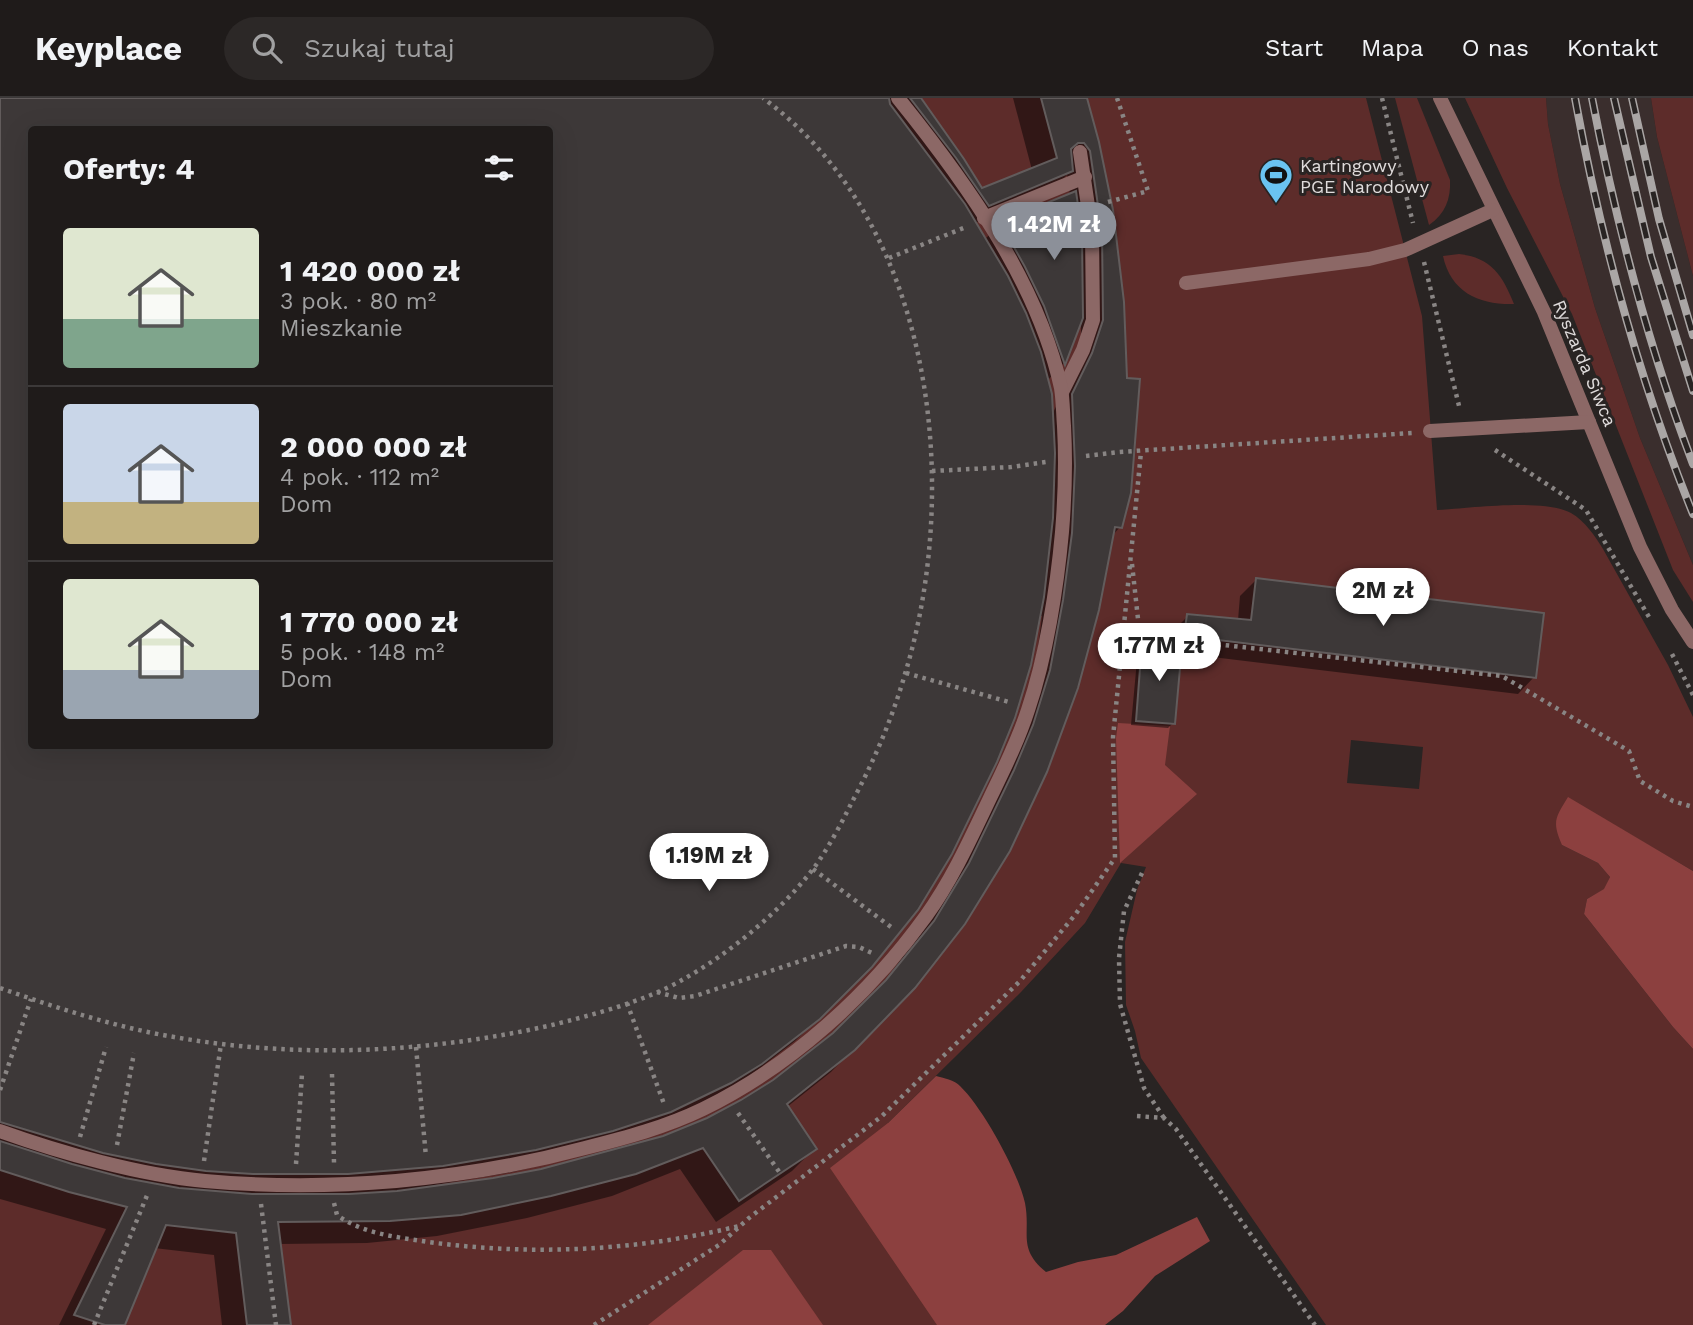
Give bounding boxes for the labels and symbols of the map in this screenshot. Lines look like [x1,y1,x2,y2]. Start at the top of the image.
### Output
place label: Kartingowy PGE Narodowy [1300,155,1430,197]
sports icon: Kartingowy PGE Narodowy [1257,156,1295,205]
pin: 1.42M zł [982,202,1126,262]
street label: Ryszarda Siwca [1549,297,1621,429]
pin: 2M zł [1334,568,1432,628]
pin: 1.77M zł [1087,624,1231,683]
pin: 1.19M zł [637,834,781,893]

